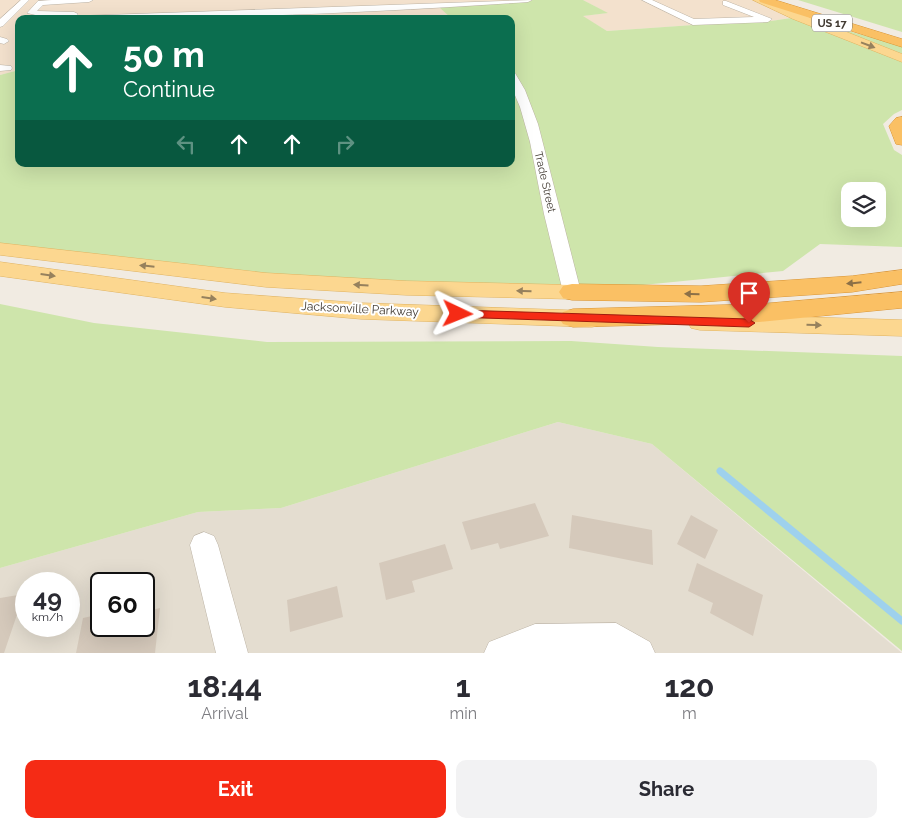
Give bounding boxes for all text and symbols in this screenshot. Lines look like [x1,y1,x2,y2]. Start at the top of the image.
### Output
road number: US 17 [812,14,852,32]
text: 50 m [123,34,205,75]
icon: ahead [40,35,105,100]
one-way arrow [860,42,875,49]
text: Continue [123,76,215,102]
icon: left [172,130,200,158]
icon: ahead [225,130,253,158]
icon: ahead [278,130,306,158]
icon: right [331,130,359,158]
street label: Trade Street [532,150,558,214]
map controls [841,182,886,227]
button: layers [841,182,886,227]
one-way arrow [139,262,155,270]
one-way arrow [41,272,57,280]
pin [728,272,770,323]
icon: arrive [735,279,763,307]
one-way arrow [845,280,861,288]
one-way arrow [353,281,369,289]
position arrow [431,287,483,339]
one-way arrow [515,287,531,295]
one-way arrow [683,290,699,298]
one-way arrow [202,294,218,302]
street label: Jacksonville Parkway [301,299,420,319]
one-way arrow [807,321,823,329]
speed limit sign: 60 [90,572,155,637]
text: 49 [33,583,62,613]
text: km/h [32,610,63,624]
text: 18:44 [187,669,262,704]
text: 1 [456,669,471,704]
text: 120 [664,669,715,704]
text: Arrival [201,704,248,723]
text: min [449,704,477,723]
text: m [682,704,697,723]
button: Exit [25,760,446,818]
button: Share [456,760,877,818]

